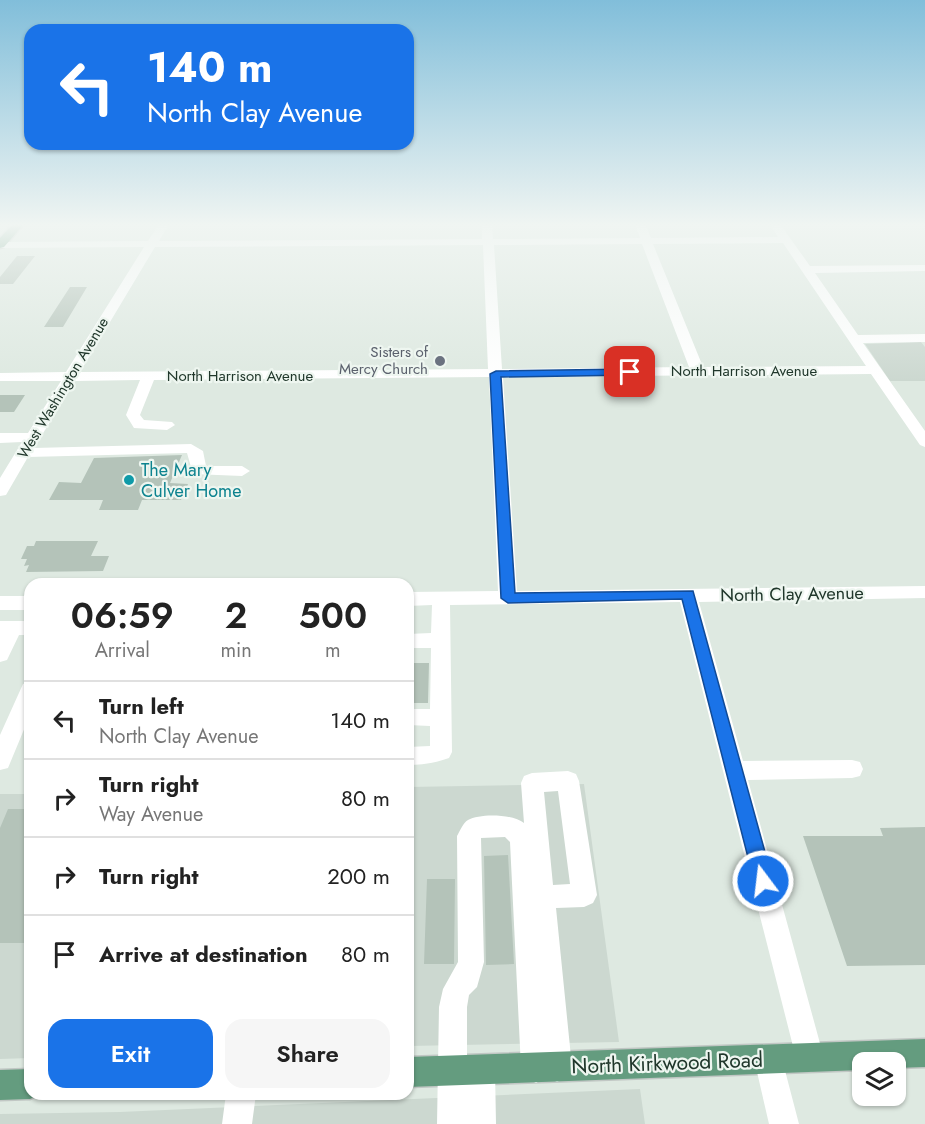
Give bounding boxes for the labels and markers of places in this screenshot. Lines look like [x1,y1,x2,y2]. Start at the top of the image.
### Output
place label: Sisters of Mercy Church [339,341,429,380]
pin [604,346,655,397]
marker: Sisters of Mercy Church [433,354,447,368]
place label: The Mary Culver Home [141,457,241,504]
marker: The Mary Culver Home [122,473,136,487]

